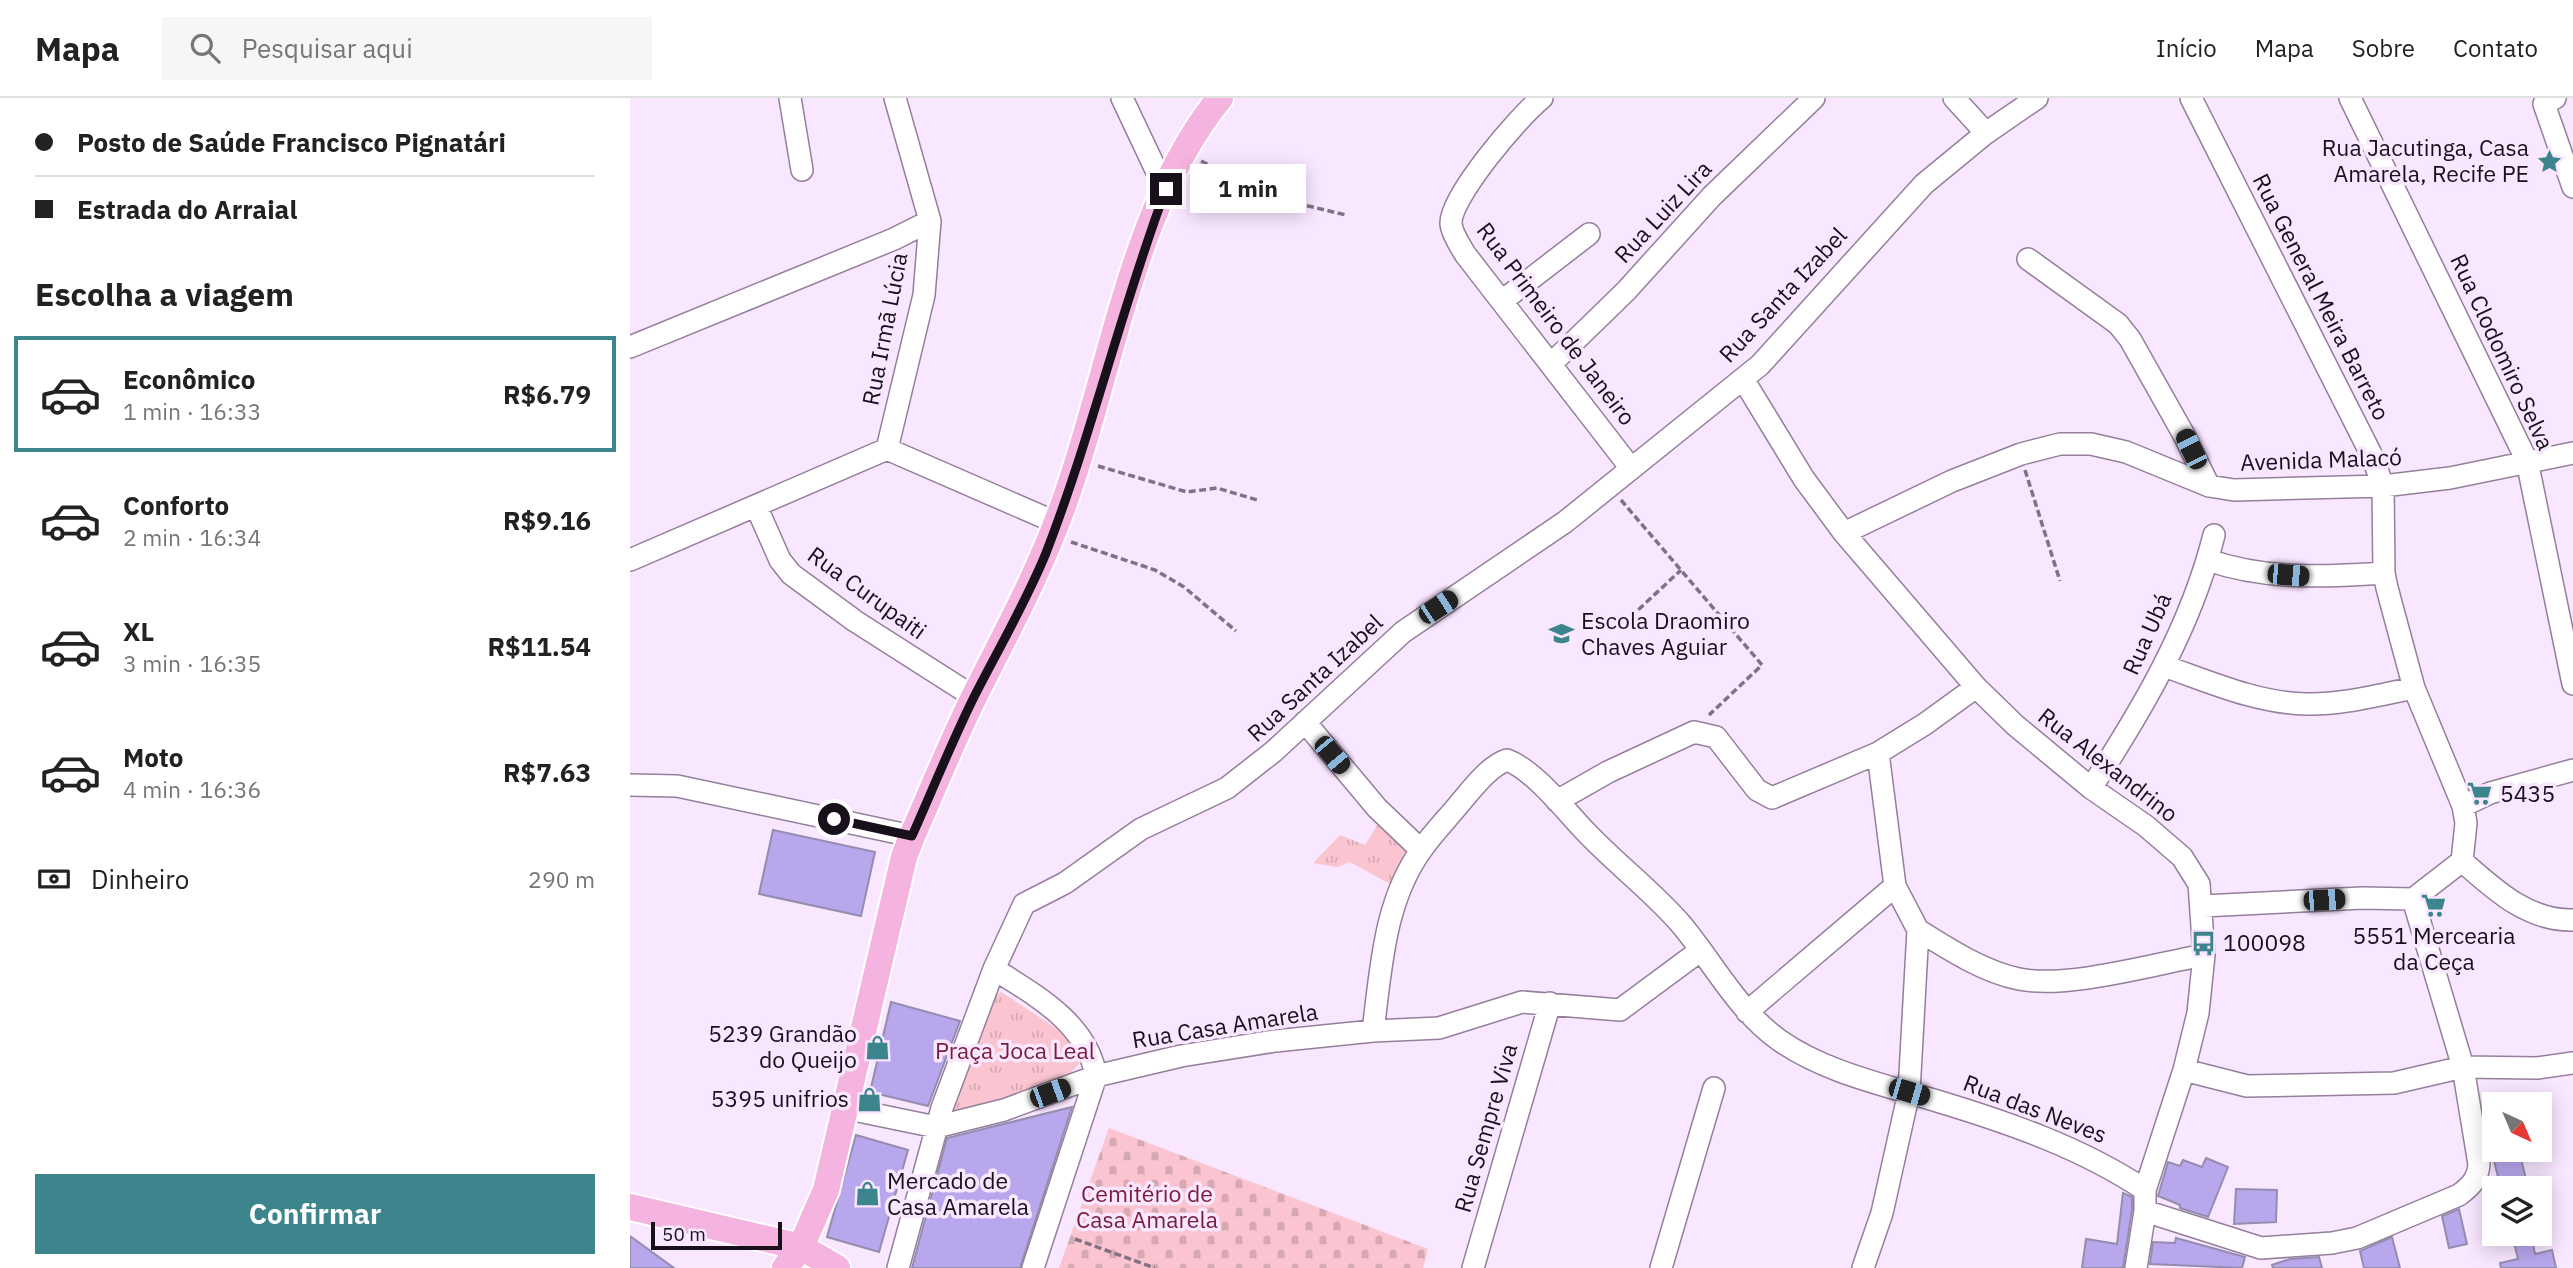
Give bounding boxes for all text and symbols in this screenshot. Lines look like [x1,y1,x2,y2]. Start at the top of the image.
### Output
search box [162,17,652,80]
text: Mapa [35,27,120,70]
icon: search [186,29,224,67]
text: Pesquisar aqui [242,31,413,65]
text: Início [2156,32,2217,64]
text: Mapa [2255,32,2314,64]
text: Sobre [2352,32,2415,64]
text: Contato [2453,32,2538,64]
text: Posto de Saúde Francisco Pignatári [77,125,506,159]
place label: Rua Jacutinga, Casa Amarela, Recife PE [2322,132,2529,188]
place icon: Rua Jacutinga, Casa Amarela, Recife PE [2535,147,2563,175]
street label: Rua Luiz Lira [1607,154,1717,269]
callout: 1 min [1190,164,1306,214]
street label: Rua General Meira Barreto [2247,168,2397,425]
route end [1150,173,1182,205]
text: 1 min [1218,173,1278,203]
text: Estrada do Arraial [77,192,297,226]
street label: Rua Primeiro de Janeiro [1471,216,1643,431]
street label: Rua Santa Izabel [1712,220,1853,368]
street label: Rua Clodomiro Selva [2444,249,2562,454]
street label: Rua Irmã Lúcia [855,250,914,408]
text: Escolha a viagem [35,273,294,315]
text: Econômico [123,362,255,396]
icon: car [39,363,102,426]
text: R$6.79 [503,377,591,411]
text: 1 min · 16:33 [123,396,261,426]
car [2173,426,2210,472]
street label: Avenida Malacó [2240,441,2402,477]
text: Conforto [123,488,229,522]
icon: car [39,489,102,552]
text: R$9.16 [503,503,591,537]
text: 2 min · 16:34 [123,522,261,552]
street label: Rua Curupaiti [802,539,933,645]
car [2267,563,2310,587]
car [1415,587,1462,627]
street label: Rua Ubá [2115,588,2177,679]
place label: Escola Draomiro Chaves Aguiar [1581,605,1750,661]
street label: Rua Santa Izabel [1240,607,1388,748]
text: XL [123,614,154,648]
icon: car [39,615,102,678]
school or university icon: Escola Draomiro Chaves Aguiar [1547,620,1575,648]
text: R$11.54 [487,629,591,663]
text: 3 min · 16:35 [123,648,261,678]
street label: Rua Alexandrino [2033,700,2185,828]
car [1311,732,1354,778]
text: Moto [123,740,183,774]
icon: car [39,741,102,804]
text: R$7.63 [503,755,591,789]
text: 4 min · 16:36 [123,774,261,804]
place label: 5435 [2500,778,2555,808]
supermarket icon: 5435 [2466,780,2494,808]
route start [818,803,850,835]
icon: cash [35,860,73,898]
text: Dinheiro [91,862,189,896]
text: 290 m [528,864,595,894]
car [2303,888,2346,912]
supermarket icon: 5551 Mercearia da Ceça [2420,892,2448,920]
place label: 5551 Mercearia da Ceça [2352,920,2516,976]
place label: 100098 [2223,927,2306,957]
bus stop icon: 100098 [2189,929,2217,957]
street label: Rua Casa Amarela [1130,996,1320,1054]
place label: 5239 Grandão do Queijo [708,1018,857,1074]
shop icon: 5239 Grandão do Queijo [863,1033,891,1061]
park label: Praça Joca Leal [935,1035,1095,1065]
street label: Rua Sempre Viva [1447,1040,1523,1216]
street label: Rua das Neves [1959,1067,2111,1149]
car [1027,1076,1074,1110]
car [1886,1076,1933,1108]
place label: 5395 unifrios [711,1083,849,1113]
shop icon: 5395 unifrios [855,1085,883,1113]
north arrow [2482,1092,2552,1162]
map controls [2482,1092,2552,1246]
place label: Mercado de Casa Amarela [887,1165,1029,1221]
button: Confirmar [35,1174,595,1254]
button: layers [2482,1176,2552,1246]
park label: Cemitério de Casa Amarela [1076,1178,1218,1234]
shop icon: Mercado de Casa Amarela [853,1180,881,1208]
scale bar [651,1219,782,1251]
text: 50 m [662,1222,706,1246]

